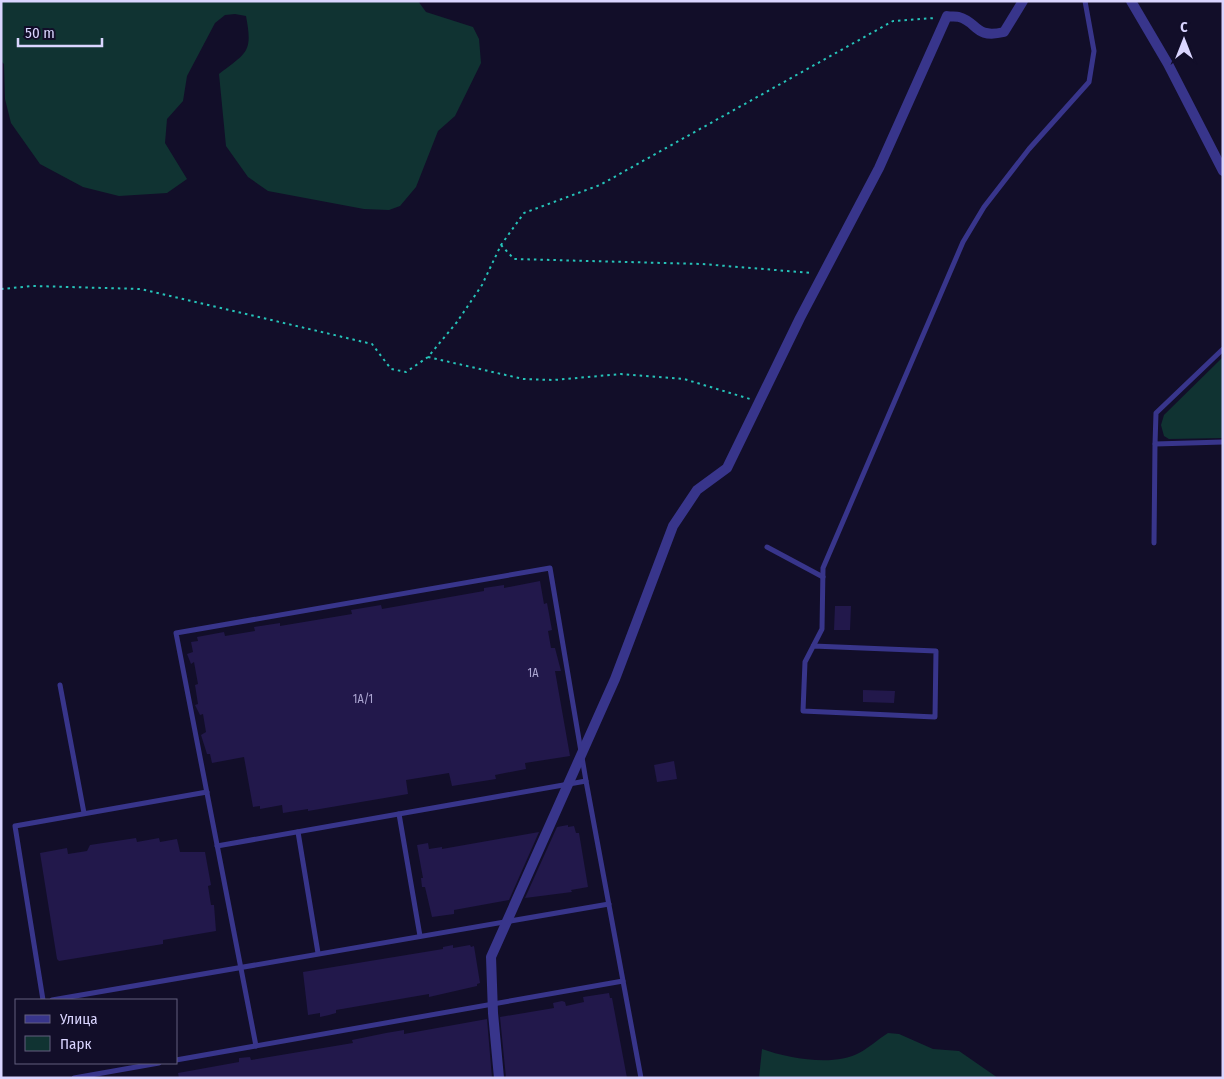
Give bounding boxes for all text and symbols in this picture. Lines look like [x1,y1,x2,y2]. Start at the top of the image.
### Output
scale bar [18,15,101,47]
north arrow [1159,15,1209,65]
text: С [1180,19,1188,36]
text: 50 m [25,24,55,42]
house number: 1А [528,666,539,680]
house number: 1А/1 [353,692,373,706]
legend [15,999,178,1064]
text: Улица [59,1010,98,1028]
text: Парк [60,1035,91,1053]

